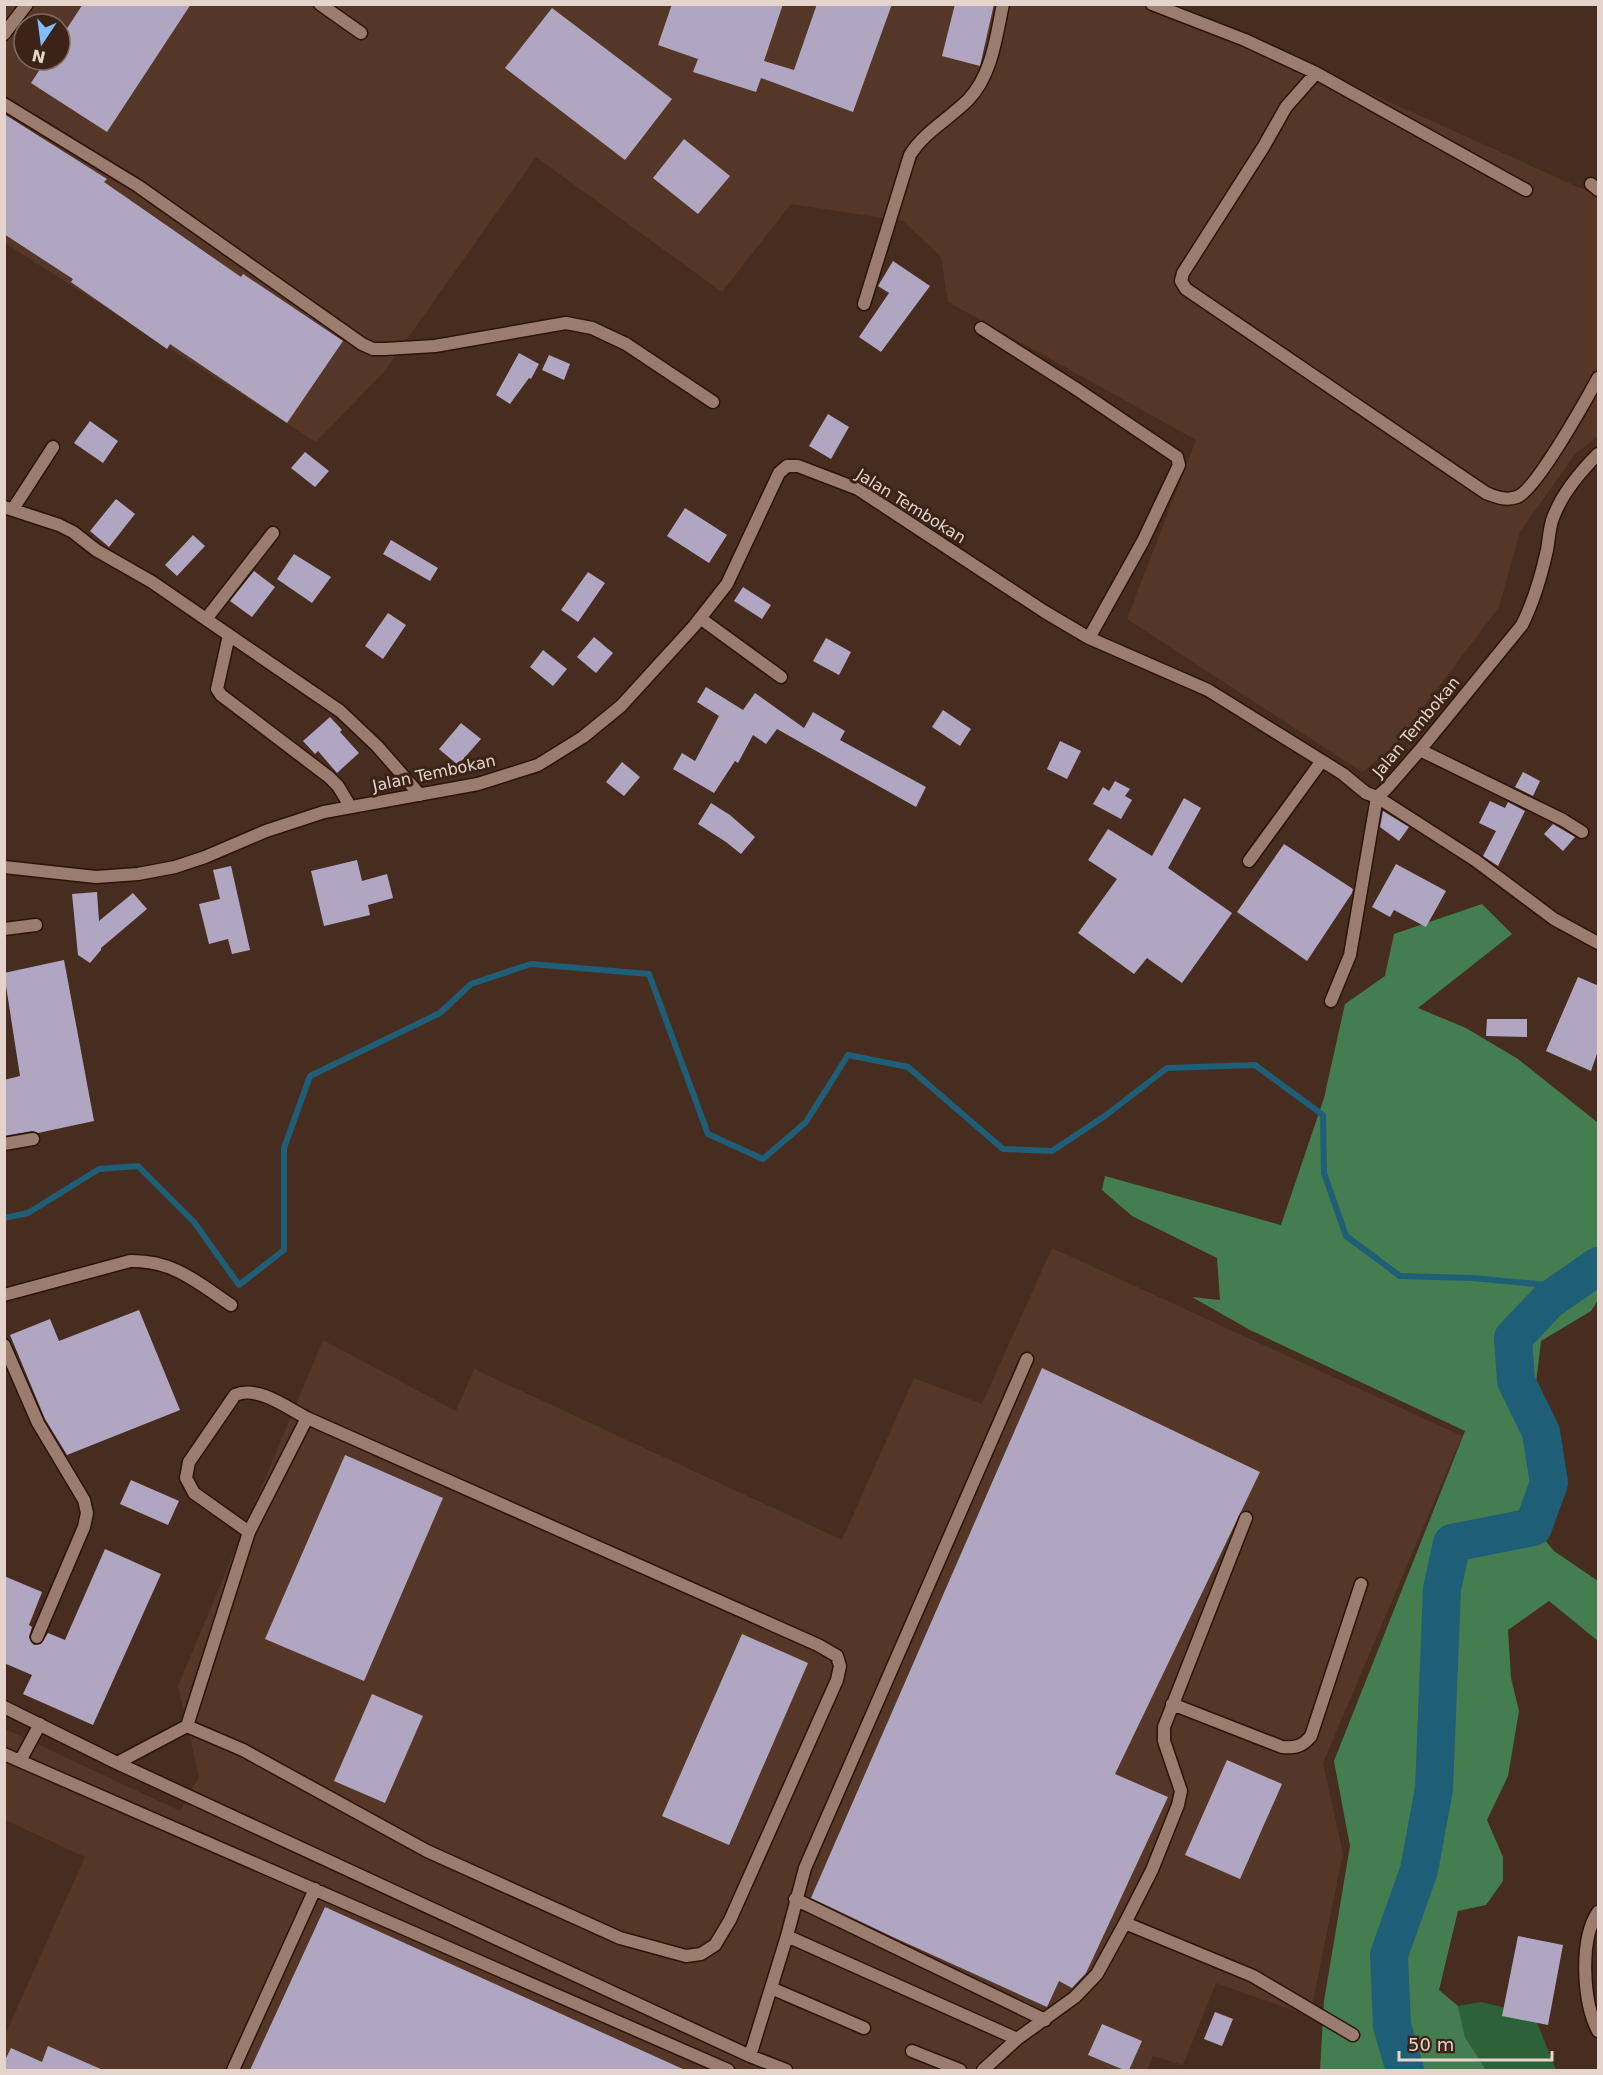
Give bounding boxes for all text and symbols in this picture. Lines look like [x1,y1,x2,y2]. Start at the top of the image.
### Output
north arrow [12,12,72,72]
text: N [30,45,47,67]
street label: Jalan Tembokan [852,464,969,547]
street label: Jalan Tembokan [1368,673,1464,782]
street label: Jalan Tembokan [370,751,497,796]
scale bar [1399,2024,1552,2062]
text: 50 m [1408,2034,1454,2055]

